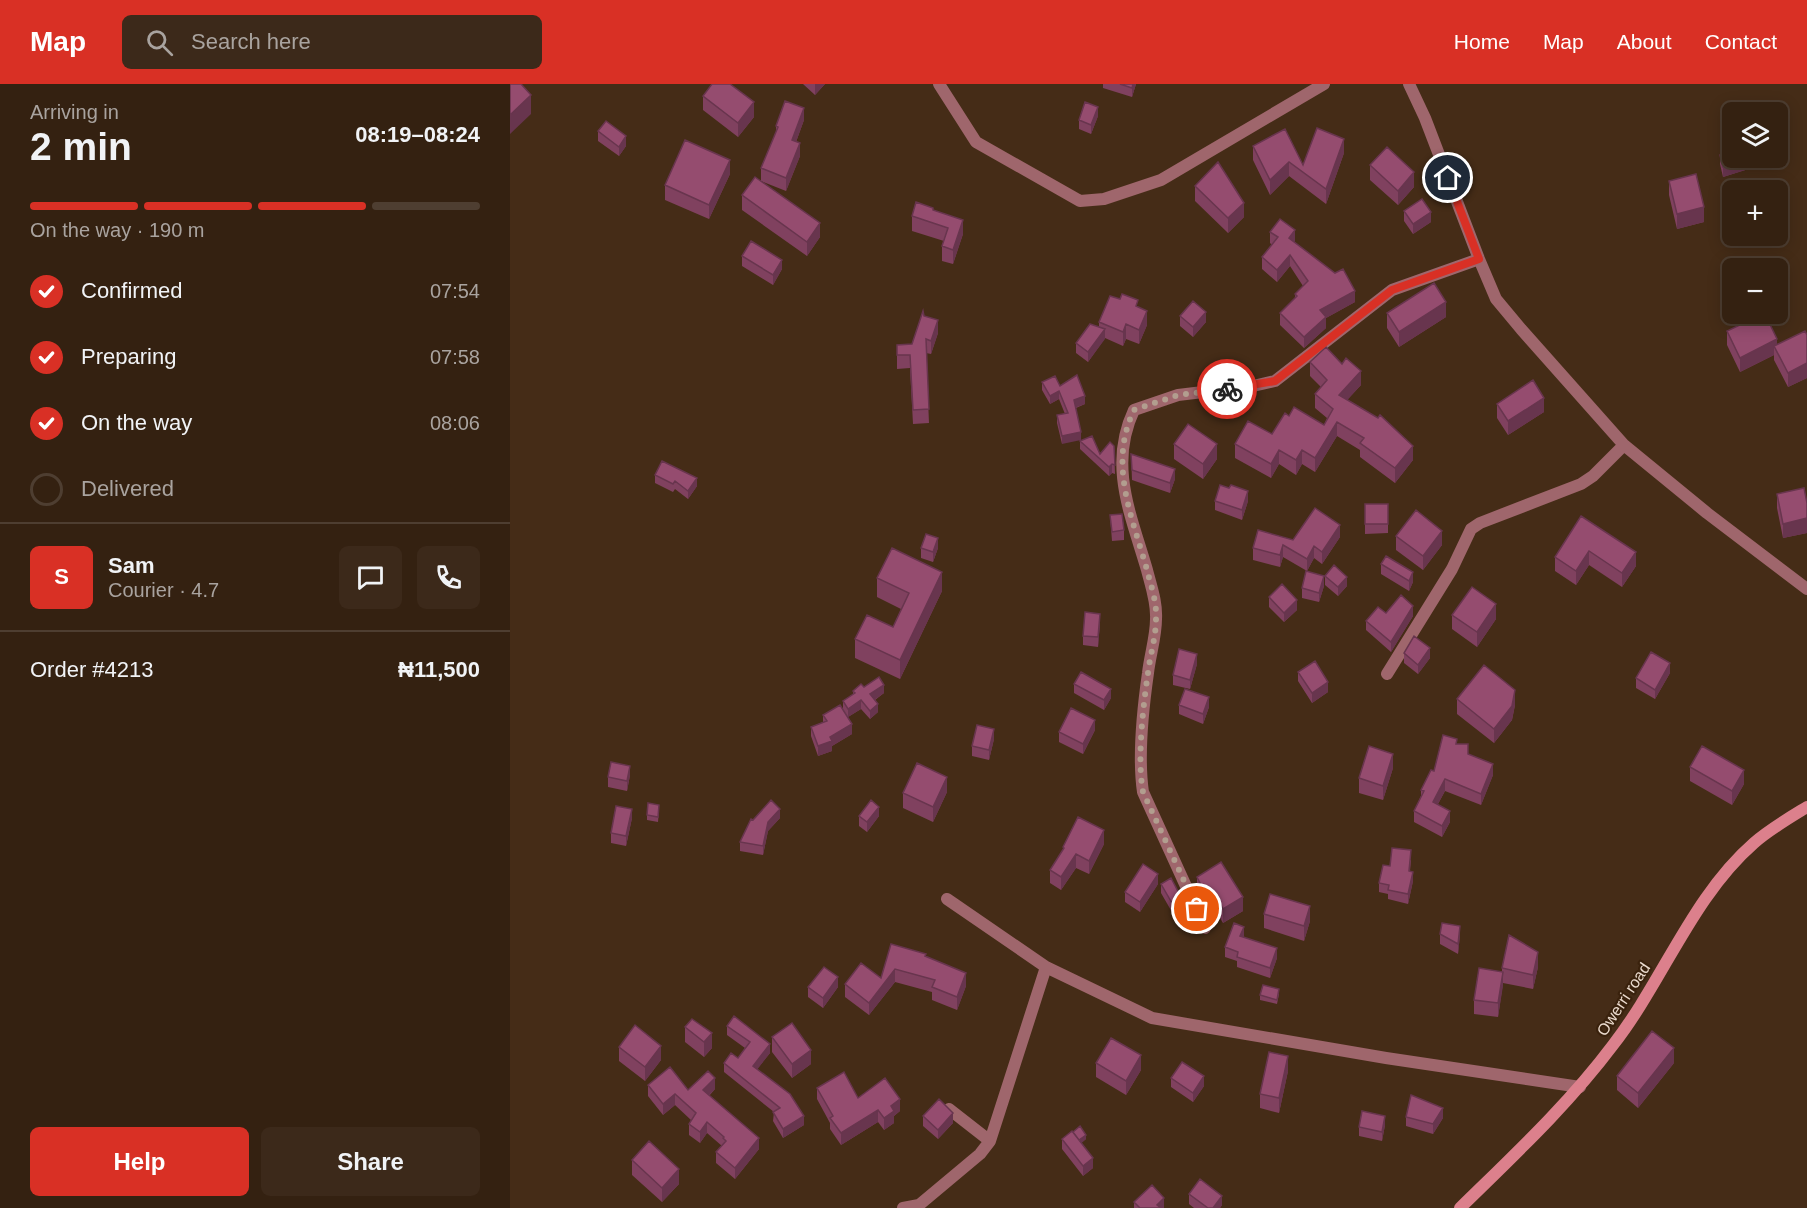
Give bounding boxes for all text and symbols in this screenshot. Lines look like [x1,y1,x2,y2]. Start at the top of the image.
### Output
search box [122,15,542,69]
text: Map [30,26,86,57]
icon: search [143,26,176,59]
text: Search here [191,29,311,54]
text: Home [1454,30,1510,53]
text: Map [1543,30,1584,53]
text: About [1617,30,1672,53]
text: Contact [1705,30,1777,53]
text: Arriving in [30,101,119,123]
map controls [1722,102,1788,324]
button: layers [1722,102,1788,168]
text: 08:19–08:24 [355,122,480,147]
text: 2 min [30,125,132,168]
pin [1422,152,1473,203]
icon: home [1431,161,1464,194]
button: + [1722,180,1788,246]
text: On the way · 190 m [30,219,205,241]
button: − [1722,258,1788,324]
icon: check [30,275,63,308]
text: Confirmed [81,278,182,303]
text: 07:54 [430,280,480,302]
icon: check [30,341,63,374]
text: Preparing [81,344,176,369]
text: 07:58 [430,346,480,368]
courier [1197,359,1257,419]
icon: bike [1211,373,1244,406]
icon: check [30,407,63,440]
text: On the way [81,410,192,435]
text: 08:06 [430,412,480,434]
text: Delivered [81,476,174,501]
button: chat [339,546,402,609]
button: phone [417,546,480,609]
text: Sam [108,553,154,578]
text: S [54,564,69,589]
text: Courier · 4.7 [108,579,219,601]
text: Order #4213 [30,657,154,682]
text: ₦11,500 [398,657,480,682]
pin [1171,883,1222,934]
icon: bag [1180,892,1213,925]
street label: Owerri road [1594,960,1653,1039]
button: Help [30,1127,249,1196]
button: Share [261,1127,480,1196]

